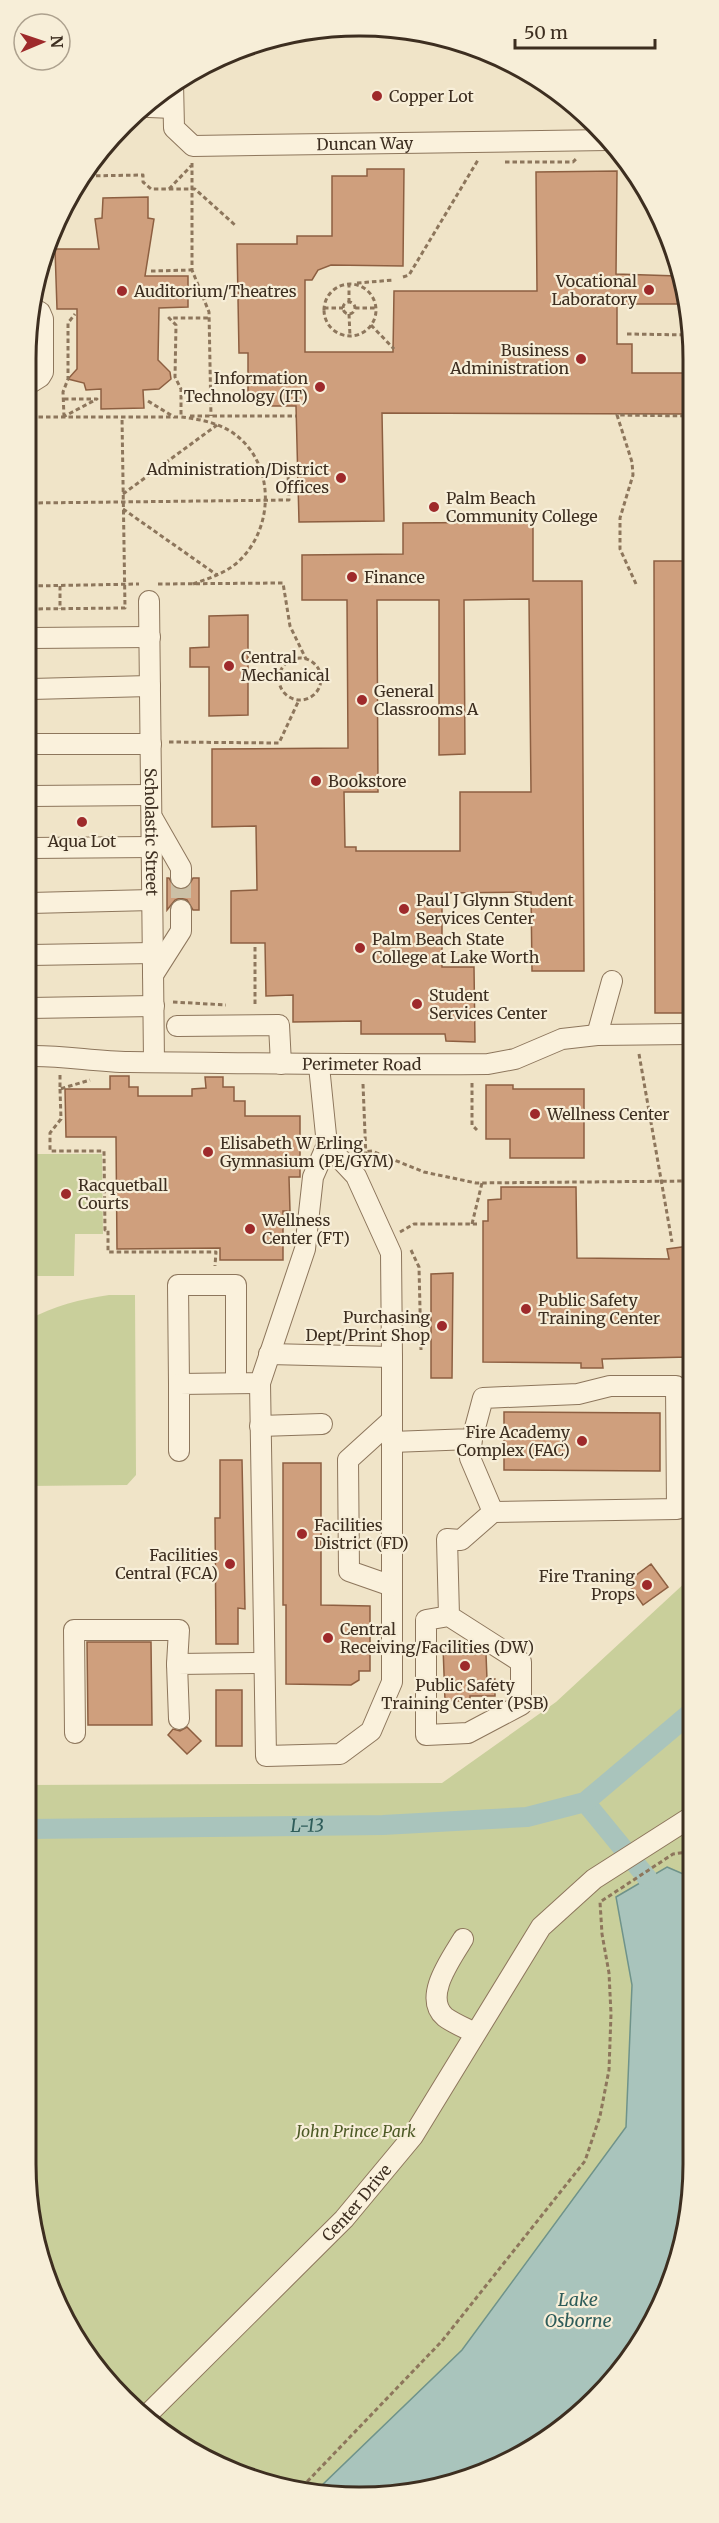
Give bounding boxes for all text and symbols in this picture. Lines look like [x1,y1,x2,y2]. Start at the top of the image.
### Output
north arrow [12,12,72,72]
scale bar [515,12,654,50]
text: 50 m [524,21,568,44]
text: N [47,35,67,49]
place label: Copper Lot [389,86,475,106]
marker: Copper Lot [370,89,384,103]
street label: Duncan Way [316,133,414,154]
place label: Vocational Laboratory [551,271,638,309]
place label: Auditorium/Theatres [133,281,297,301]
marker: Vocational Laboratory [642,283,656,297]
marker: Auditorium/Theatres [115,284,129,298]
place label: Business Administration [449,340,569,378]
marker: Business Administration [574,352,588,366]
place label: Information Technology (IT) [184,368,308,406]
marker: Information Technology (IT) [313,380,327,394]
place label: Administration/District Offices [146,459,330,497]
marker: Administration/District Offices [334,471,348,485]
place label: Palm Beach Community College [446,488,598,526]
marker: Palm Beach Community College [427,500,441,514]
place label: Finance [364,567,425,587]
marker: Finance [345,570,359,584]
place label: Central Mechanical [241,647,330,685]
marker: Central Mechanical [222,659,236,673]
place label: General Classrooms A [374,681,479,719]
marker: General Classrooms A [355,693,369,707]
street label: Scholastic Street [141,768,162,897]
place label: Bookstore [328,771,406,791]
marker: Bookstore [309,774,323,788]
marker: Aqua Lot [75,815,89,829]
place label: Aqua Lot [47,831,117,851]
place label: Paul J Glynn Student Services Center [416,890,575,928]
marker: Paul J Glynn Student Services Center [397,902,411,916]
place label: Palm Beach State College at Lake Worth [372,929,540,967]
marker: Palm Beach State College at Lake Worth [353,941,367,955]
place label: Student Services Center [429,985,547,1023]
marker: Student Services Center [410,997,424,1011]
street label: Perimeter Road [302,1054,422,1074]
place label: Wellness Center [546,1104,669,1124]
marker: Wellness Center [528,1107,542,1121]
place label: Elisabeth W Erling Gymnasium (PE/GYM) [220,1133,394,1171]
marker: Elisabeth W Erling Gymnasium (PE/GYM) [201,1145,215,1159]
place label: Racquetball Courts [78,1175,168,1213]
marker: Racquetball Courts [59,1187,73,1201]
place label: Wellness Center (FT) [261,1210,350,1248]
marker: Wellness Center (FT) [243,1222,257,1236]
place label: Public Safety Training Center [538,1290,660,1328]
marker: Public Safety Training Center [519,1302,533,1316]
place label: Purchasing Dept/Print Shop [305,1307,430,1345]
marker: Purchasing Dept/Print Shop [435,1319,449,1333]
place label: Fire Academy Complex (FAC) [457,1422,571,1460]
marker: Fire Academy Complex (FAC) [575,1434,589,1448]
place label: Facilities District (FD) [314,1515,409,1553]
marker: Facilities District (FD) [295,1527,309,1541]
place label: Facilities Central (FCA) [115,1545,218,1583]
marker: Facilities Central (FCA) [223,1557,237,1571]
place label: Fire Traning Props [539,1566,635,1604]
marker: Fire Traning Props [640,1578,654,1592]
place label: Central Receiving/Facilities (DW) [340,1619,534,1657]
marker: Central Receiving/Facilities (DW) [321,1631,335,1645]
marker: Public Safety Training Center (PSB) [458,1659,472,1673]
place label: Public Safety Training Center (PSB) [381,1675,549,1713]
water label: L-13 [290,1814,324,1837]
park label: John Prince Park [294,2121,416,2141]
street label: Center Drive [318,2160,395,2245]
water label: Lake Osborne [544,2288,612,2332]

